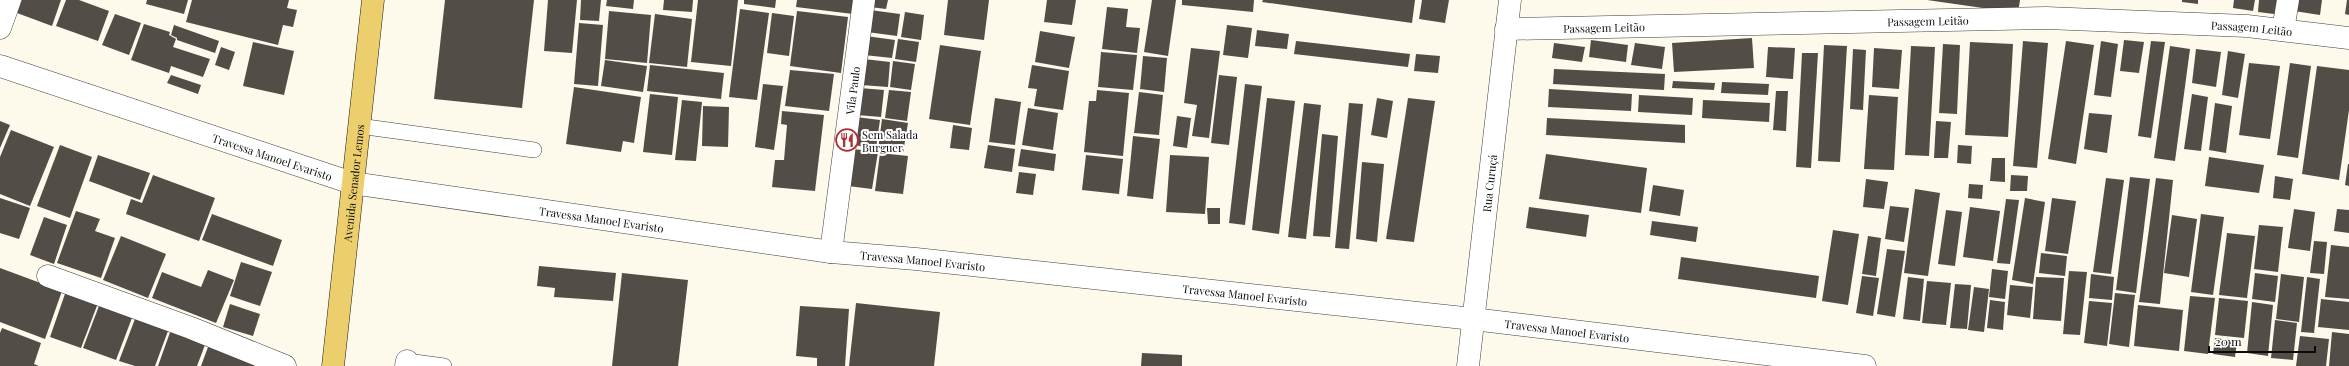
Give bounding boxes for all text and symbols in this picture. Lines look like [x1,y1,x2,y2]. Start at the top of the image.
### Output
street label: Passagem Leitão [1887,12,1969,29]
street label: Passagem Leitão [2211,17,2293,39]
street label: Passagem Leitão [1563,19,1645,35]
street label: Vila Paulo [841,65,863,116]
street label: Avenida Senador Lemos [339,123,367,244]
restaurant icon: Sem Salada Burguer [834,127,860,153]
place label: Sem Salada Burguer [862,127,918,155]
street label: Travessa Manoel Evaristo [210,130,334,183]
street label: Rua Curuçá [1478,153,1500,213]
street label: Travessa Manoel Evaristo [538,203,665,235]
street label: Travessa Manoel Evaristo [860,247,986,274]
street label: Travessa Manoel Evaristo [1182,280,1308,309]
street label: Travessa Manoel Evaristo [1504,315,1630,345]
scale bar [2209,328,2315,354]
text: 20 m [2215,333,2242,349]

